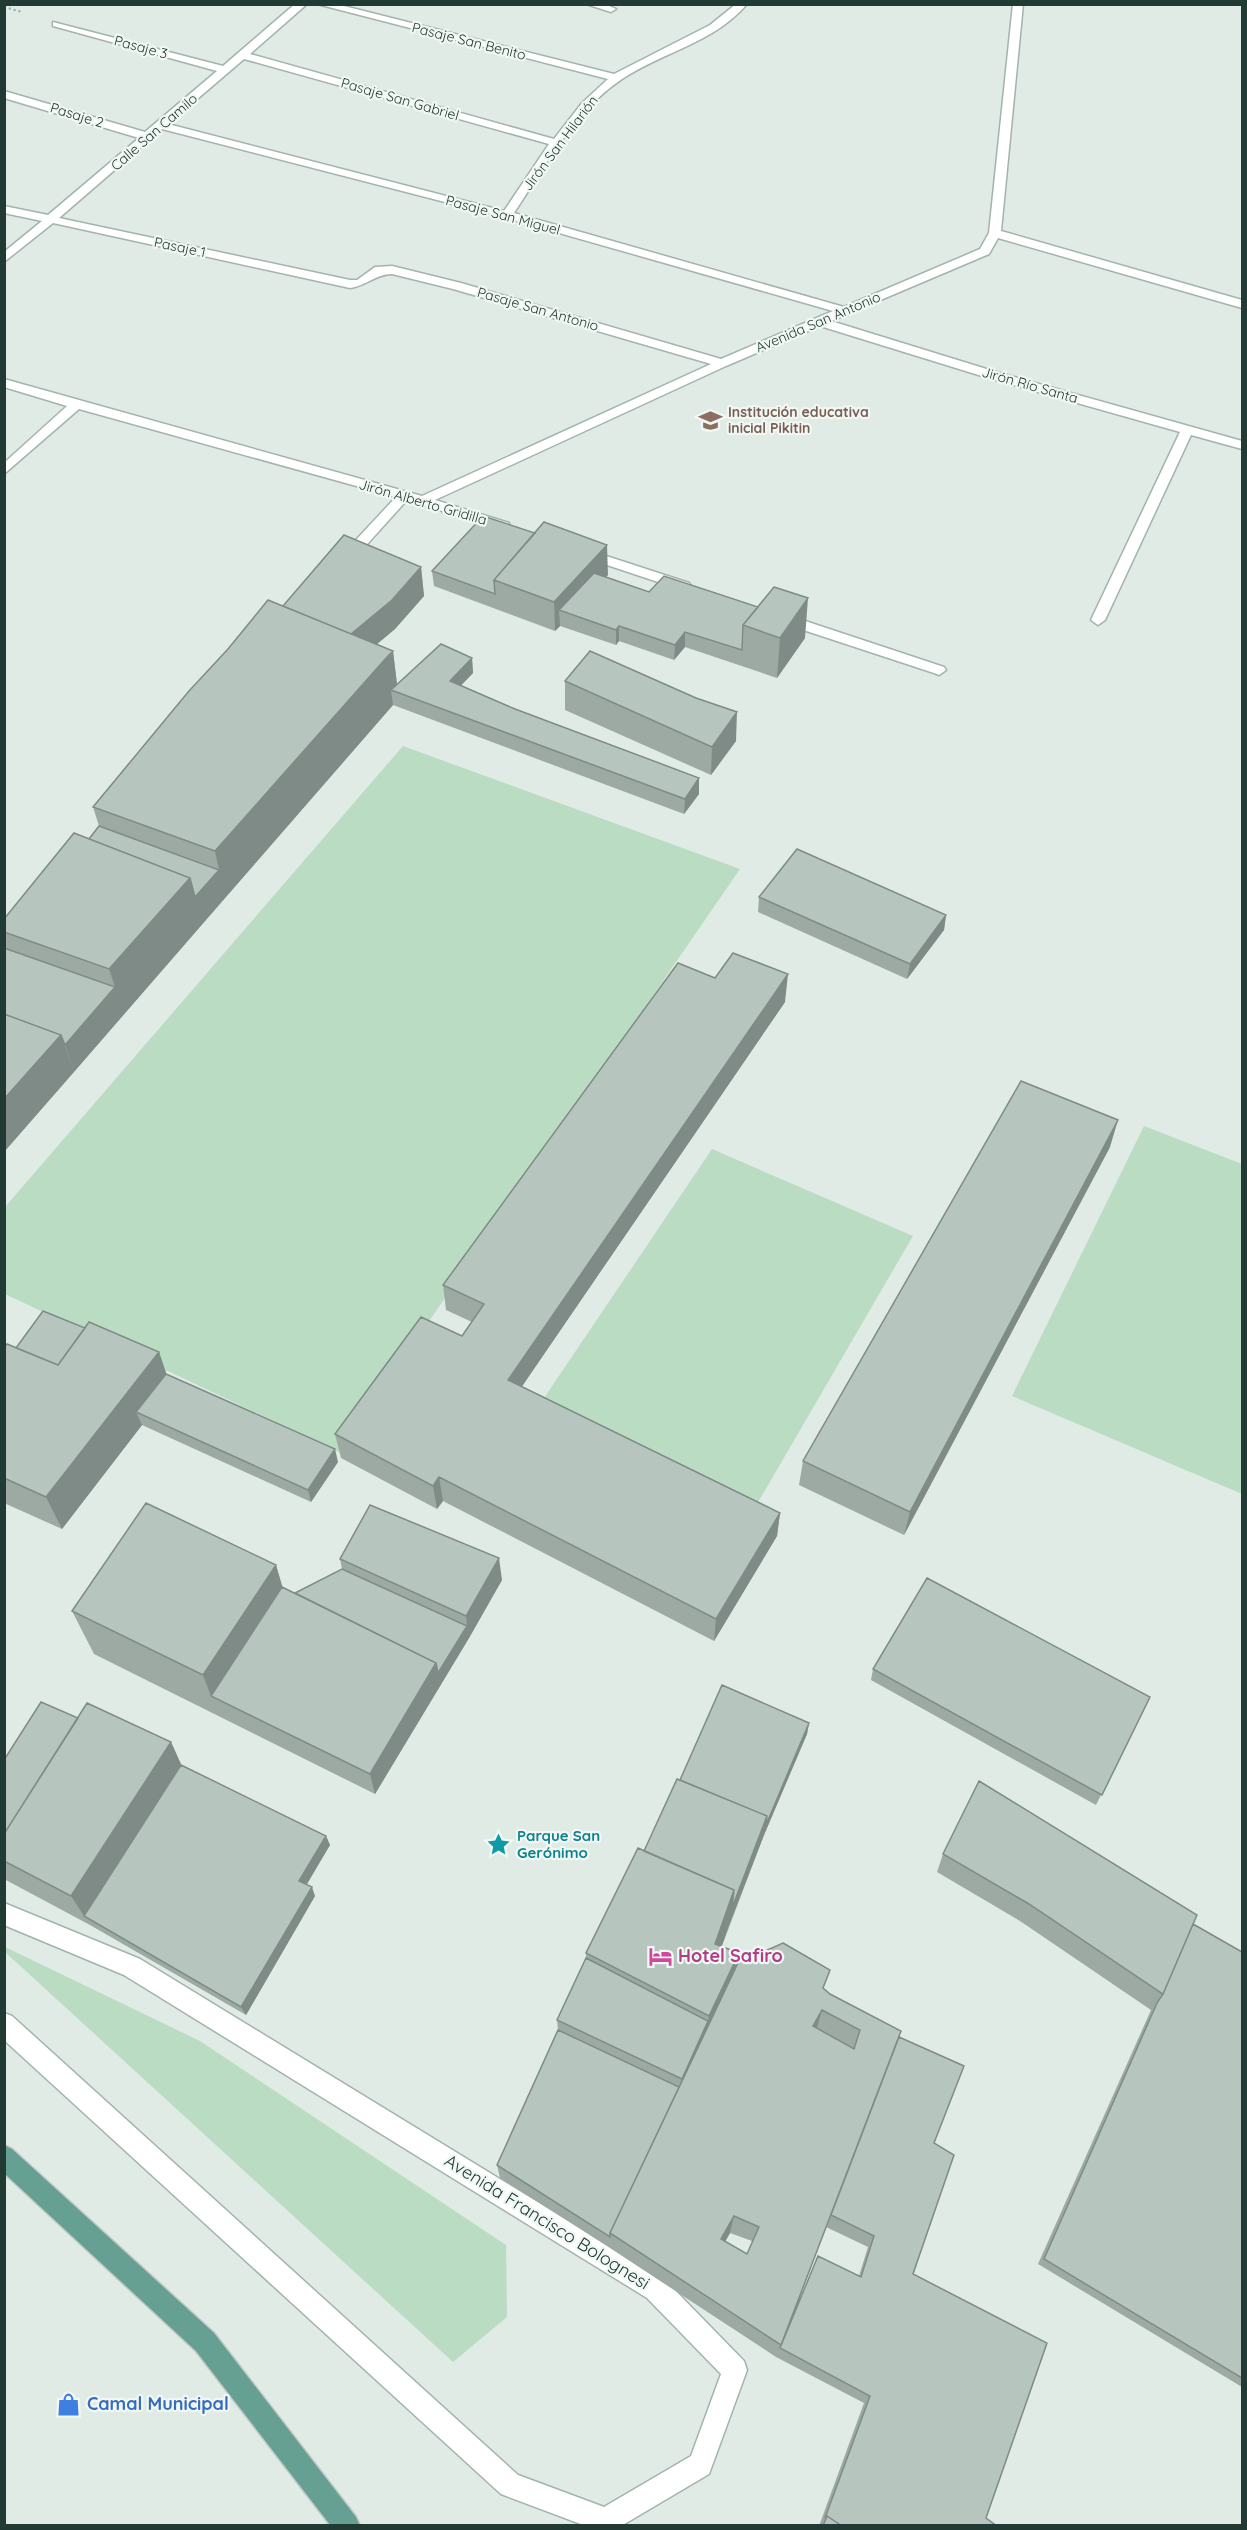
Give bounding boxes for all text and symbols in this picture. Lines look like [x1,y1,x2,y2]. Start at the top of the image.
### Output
street label: Pasaje San Benito [410,18,528,64]
street label: Pasaje 3 [112,31,170,63]
street label: Pasaje San Gabriel [339,74,461,124]
street label: Calle San Camilo [107,89,201,175]
street label: Jirón San Hilarión [518,92,602,194]
street label: Pasaje 2 [48,98,106,132]
street label: Pasaje San Miguel [444,191,562,239]
street label: Pasaje 1 [152,233,208,261]
street label: Pasaje San Antonio [475,283,601,335]
street label: Avenida San Antonio [753,288,883,356]
street label: Jirón Río Santa [980,363,1080,407]
place label: Institución educativa inicial Pikitin [728,403,869,437]
school or university icon: Institución educativa inicial Pikitin [697,407,723,433]
street label: Jirón Alberto Gridilla [357,475,489,529]
place label: Parque San Gerónimo [517,1826,600,1862]
place icon: Parque San Gerónimo [486,1832,512,1858]
hotel icon: Hotel Safiro [647,1943,673,1969]
place label: Hotel Safiro [678,1944,783,1967]
street label: Avenida Francisco Bolognesi [440,2149,654,2294]
shop icon: Camal Municipal [56,2391,82,2417]
place label: Camal Municipal [87,2392,229,2415]

